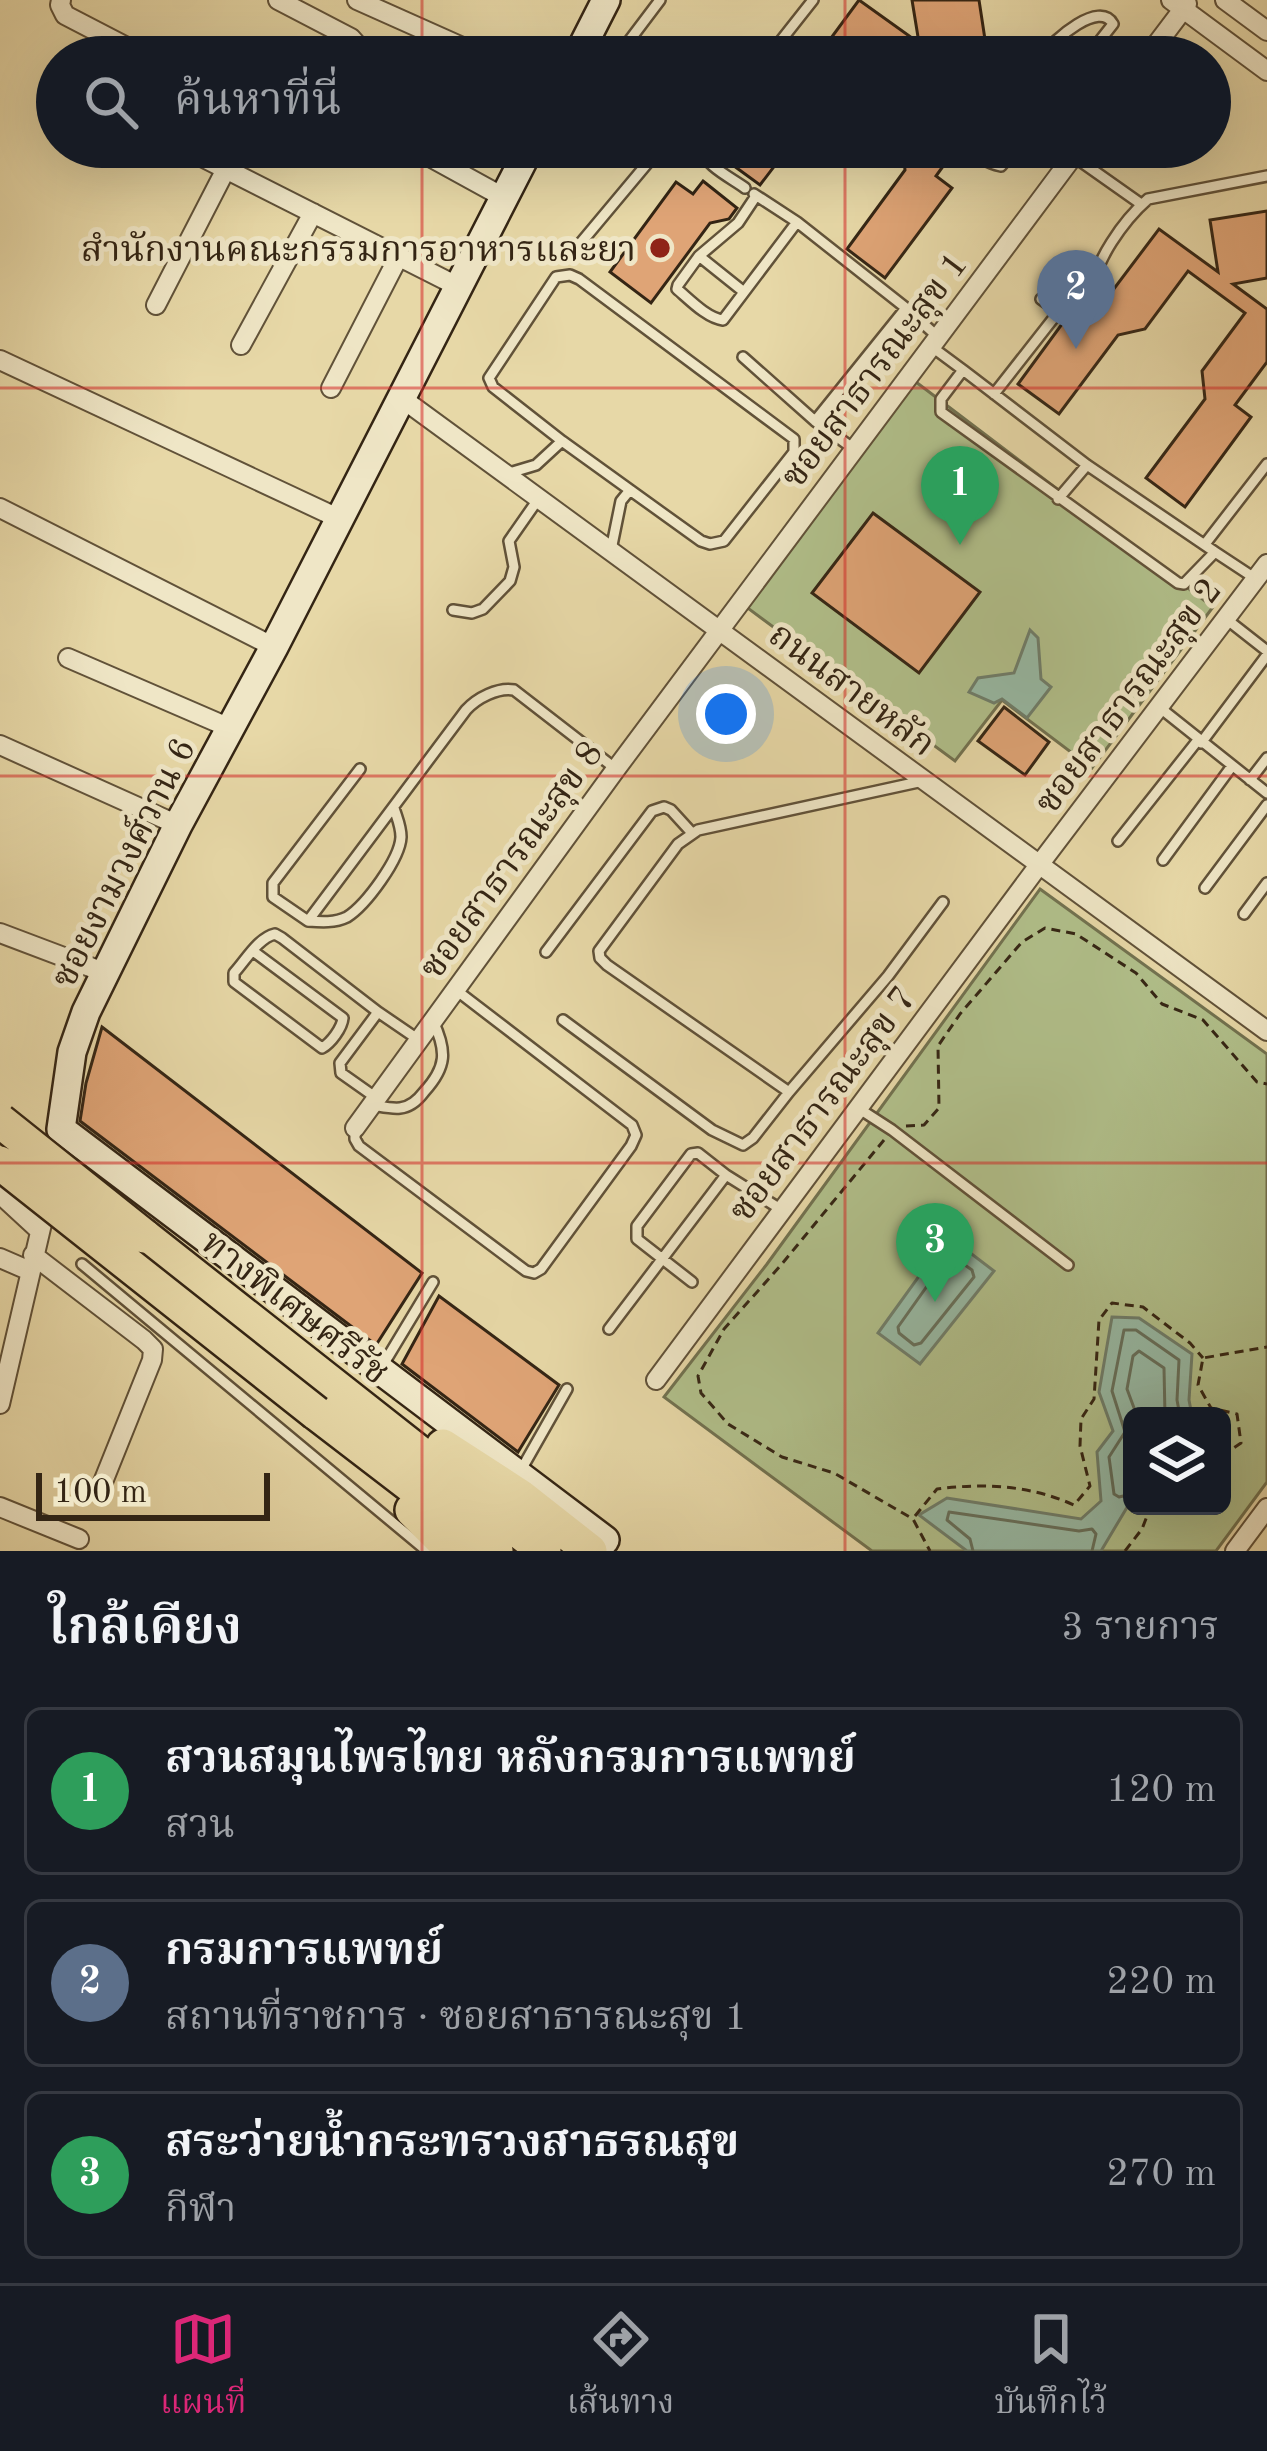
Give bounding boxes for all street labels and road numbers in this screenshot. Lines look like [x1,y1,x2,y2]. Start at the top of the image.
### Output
street label: ซอยสาธารณะสุข 1 [770,243,976,495]
street label: ซอยสาธารณะสุข 2 [1030,573,1232,823]
street label: ถนนสายหลัก [761,614,942,765]
street label: ซอยงามวงศ์วาน 6 [43,731,204,994]
street label: ซอยสาธารณะสุข 8 [415,736,613,988]
street label: ซอยสาธารณะสุข 7 [724,981,926,1231]
street label: ทางพิเศษศรีรัช [194,1222,396,1393]

